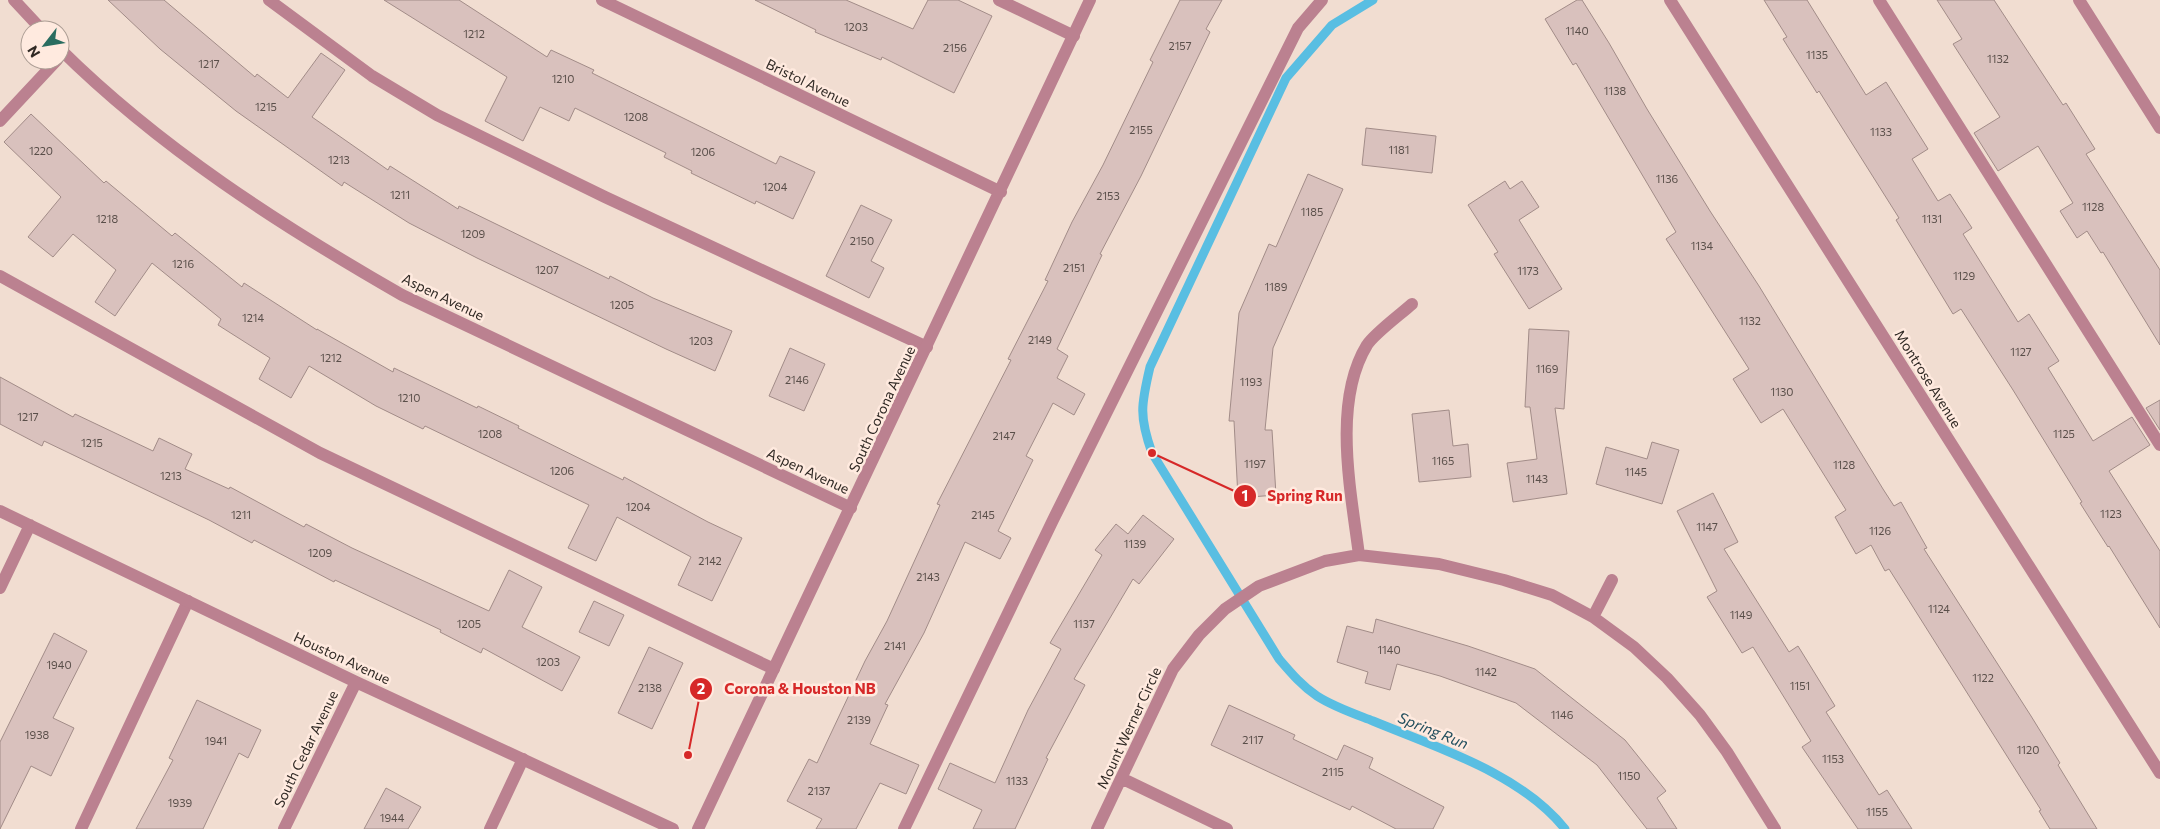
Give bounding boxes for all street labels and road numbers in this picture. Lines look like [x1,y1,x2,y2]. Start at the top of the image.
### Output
street label: Bristol Avenue [763,55,853,110]
street label: Aspen Avenue [399,269,487,324]
street label: Montrose Avenue [1891,327,1965,431]
street label: South Corona Avenue [845,343,918,475]
street label: Aspen Avenue [764,444,852,497]
street label: Houston Avenue [291,628,393,687]
street label: Mount Werner Circle [1093,664,1164,791]
street label: South Cedar Avenue [270,687,341,810]

